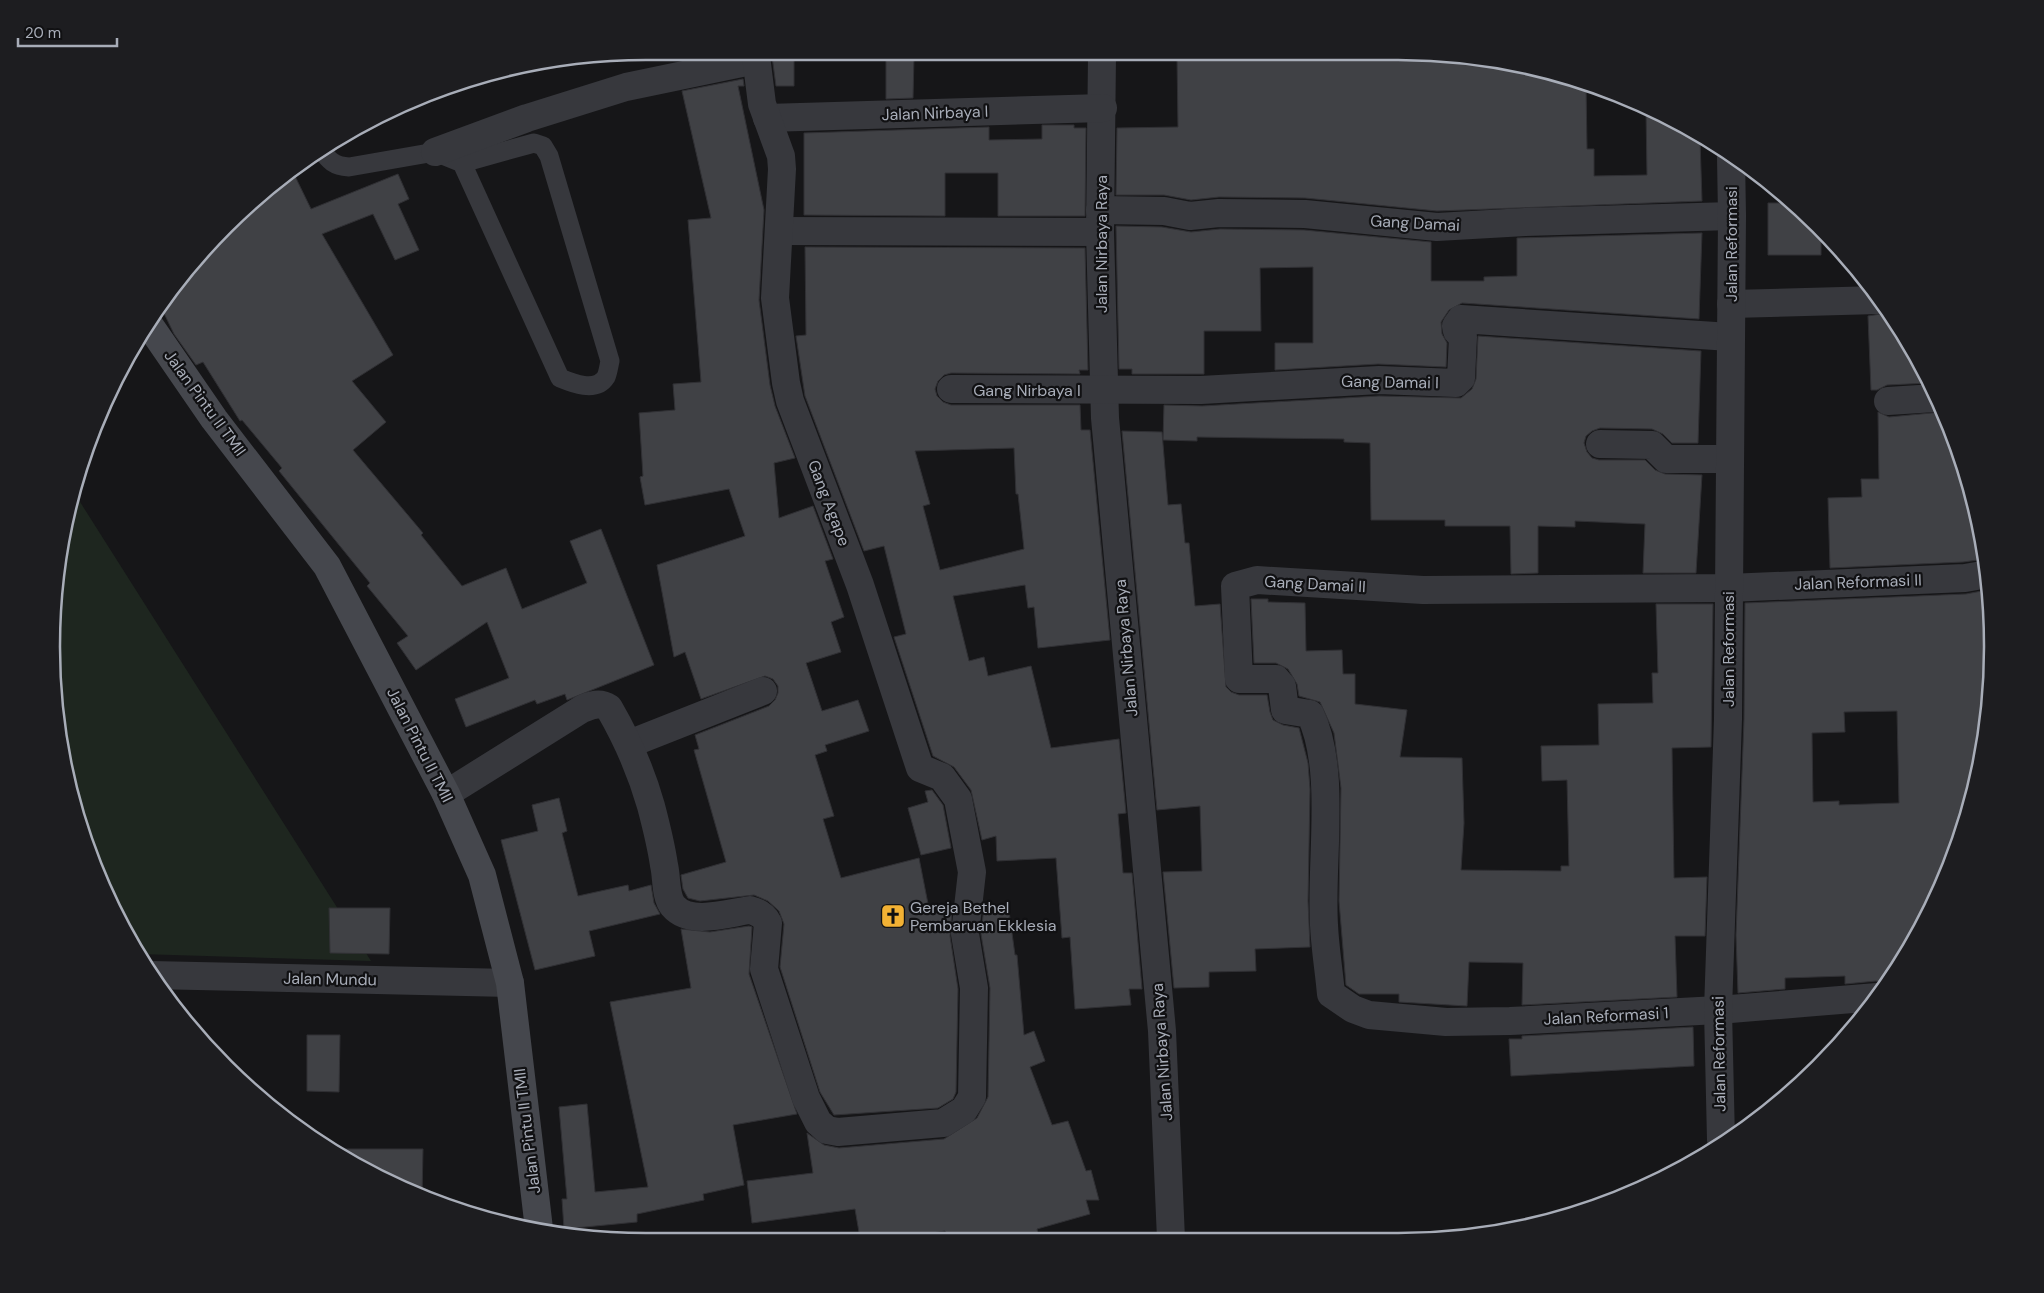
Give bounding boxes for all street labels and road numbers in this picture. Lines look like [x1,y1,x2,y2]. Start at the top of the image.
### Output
street label: Jalan Nirbaya I [881,101,989,125]
street label: Jalan Nirbaya Raya [1091,175,1112,313]
street label: Jalan Reformasi [1721,186,1742,302]
street label: Gang Damai [1370,210,1460,236]
street label: Jalan Pintu II TMII [159,346,251,460]
street label: Gang Damai I [1341,371,1439,393]
street label: Gang Nirbaya I [973,380,1081,401]
street label: Gang Agape [803,457,855,549]
street label: Jalan Reformasi II [1794,569,1922,595]
street label: Gang Damai II [1264,571,1366,597]
street label: Jalan Nirbaya Raya [1110,578,1142,718]
street label: Jalan Reformasi [1718,591,1739,707]
street label: Jalan Pintu II TMII [382,684,458,806]
street label: Jalan Mundu [283,968,377,990]
street label: Jalan Nirbaya Raya [1147,982,1177,1122]
street label: Jalan Reformasi [1707,996,1731,1112]
street label: Jalan Reformasi 1 [1543,1002,1669,1030]
street label: Jalan Pintu II TMII [509,1067,545,1195]

